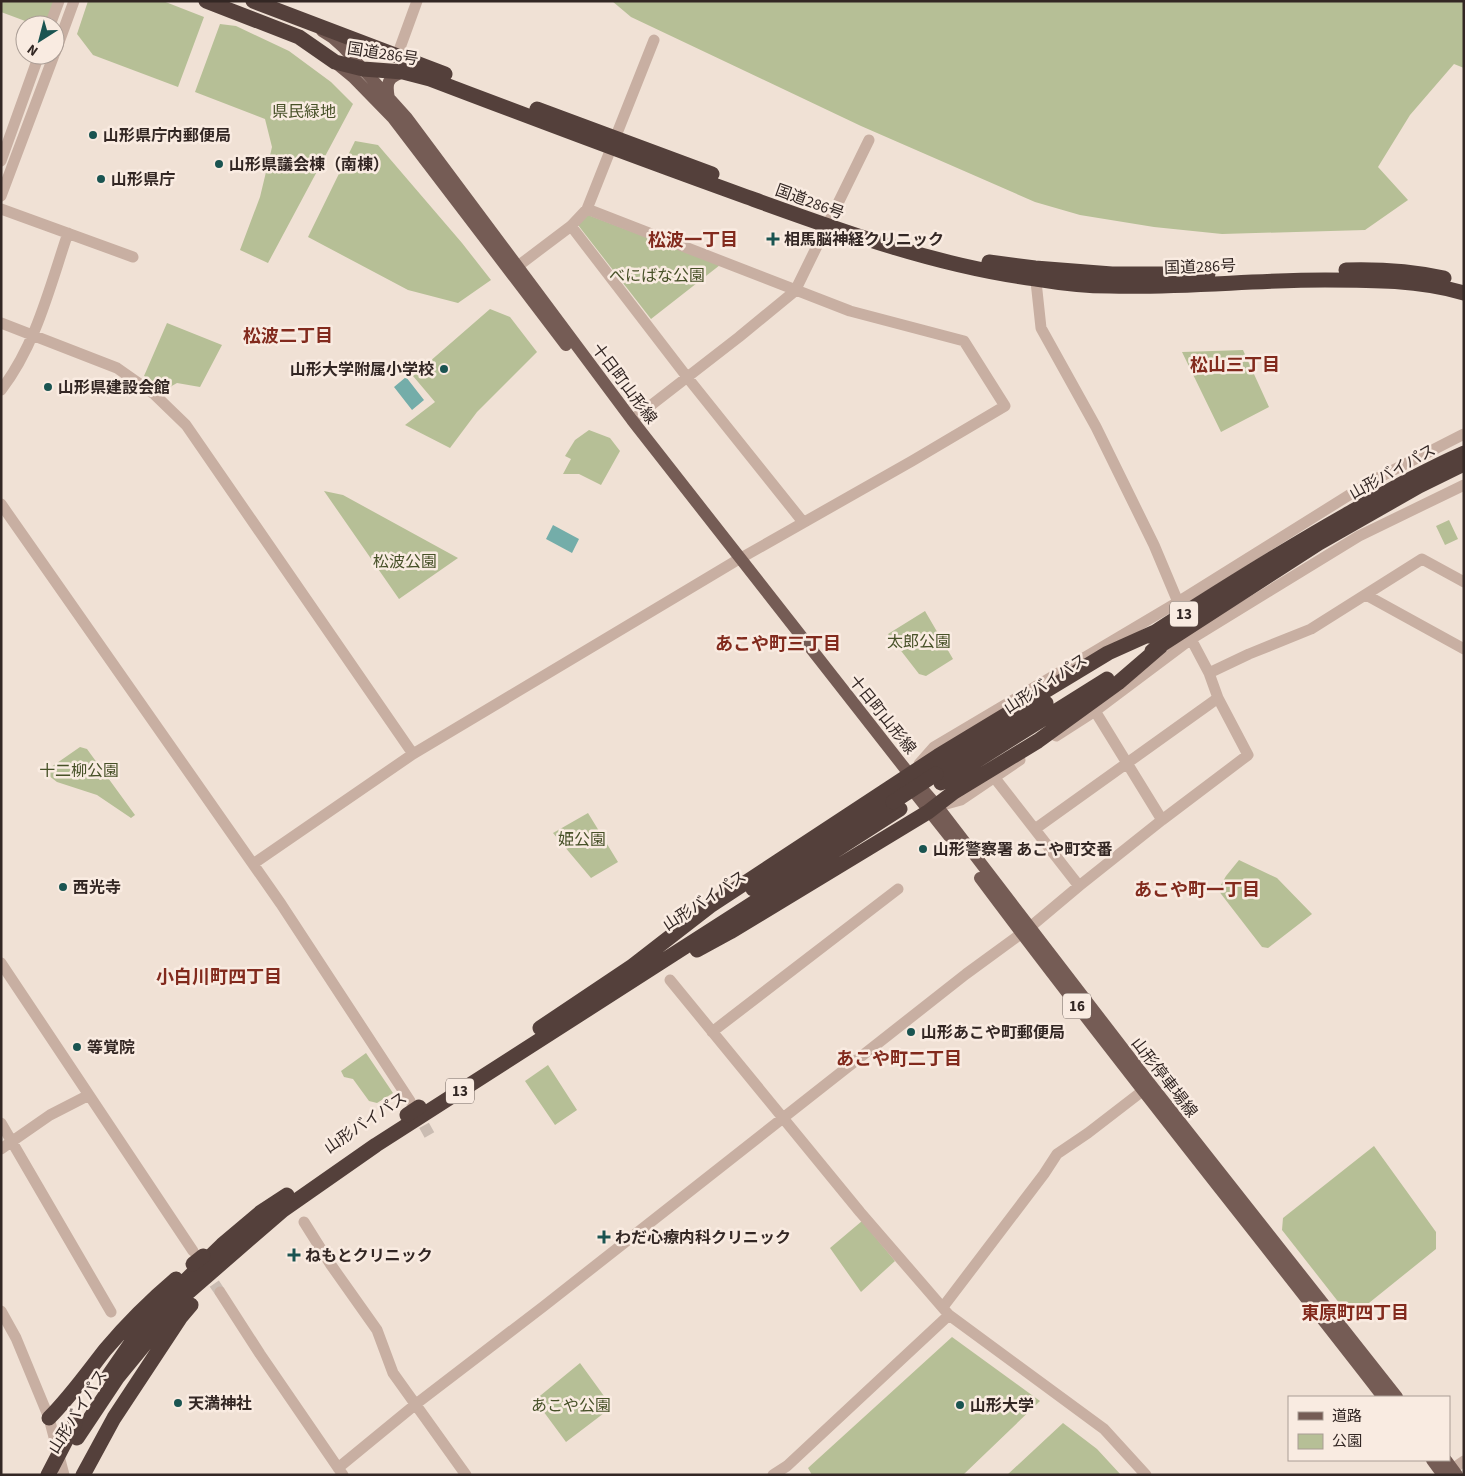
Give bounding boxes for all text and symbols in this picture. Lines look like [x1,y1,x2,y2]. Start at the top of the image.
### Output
north arrow [15,15,65,65]
street label: 国道286号 [346,38,420,70]
text: N [23,39,43,61]
park label: 県民緑地 [272,101,336,123]
place label: 山形県庁内郵便局 [103,125,231,147]
marker: 山形県庁内郵便局 [87,129,99,141]
place label: 山形県議会棟（南棟） [229,154,389,176]
marker: 山形県議会棟（南棟） [213,158,225,170]
place label: 山形県庁 [111,169,175,191]
marker: 山形県庁 [95,173,107,185]
street label: 国道286号 [772,179,847,225]
district label: 松波一丁目 [648,228,738,253]
place label: 相馬脳神経クリニック [784,229,944,251]
marker: 相馬脳神経クリニック [766,232,780,246]
street label: 国道286号 [1164,255,1236,279]
park label: べにばな公園 [609,265,705,287]
district label: 松波二丁目 [243,324,333,349]
street label: 十日町山形線 [587,339,662,429]
district label: 松山三丁目 [1190,353,1280,378]
place label: 山形大学附属小学校 [290,359,434,381]
marker: 山形大学附属小学校 [438,363,450,375]
place label: 山形県建設会館 [58,377,170,399]
marker: 山形県建設会館 [42,381,54,393]
street label: 山形バイパス [1345,439,1440,505]
park label: 松波公園 [373,551,437,573]
road number: 13 [1170,602,1198,626]
park label: 太郎公園 [887,631,951,653]
district label: あこや町三丁目 [715,632,841,657]
street label: 山形バイパス [999,649,1092,719]
street label: 十日町山形線 [843,670,921,759]
park label: 十二柳公園 [39,760,119,782]
park label: 姫公園 [558,829,606,851]
place label: 山形警察署 あこや町交番 [933,839,1112,861]
marker: 山形警察署 あこや町交番 [917,843,929,855]
street label: 山形バイパス [658,866,751,936]
place label: 西光寺 [73,877,121,899]
district label: あこや町一丁目 [1134,878,1260,903]
marker: 西光寺 [57,881,69,893]
district label: 小白川町四丁目 [156,965,282,990]
road number: 16 [1063,994,1091,1018]
place label: 山形あこや町郵便局 [921,1022,1065,1044]
marker: 山形あこや町郵便局 [905,1026,917,1038]
street label: 山形停車場線 [1126,1033,1202,1122]
place label: 等覚院 [87,1037,135,1059]
marker: 等覚院 [71,1041,83,1053]
district label: あこや町二丁目 [836,1047,962,1072]
road number: 13 [446,1078,474,1104]
street label: 山形バイパス [320,1087,411,1159]
place label: わだ心療内科クリニック [615,1227,791,1249]
marker: わだ心療内科クリニック [597,1230,611,1244]
place label: ねもとクリニック [305,1245,433,1267]
marker: ねもとクリニック [287,1248,301,1262]
district label: 東原町四丁目 [1301,1301,1409,1326]
street label: 山形バイパス [43,1365,113,1458]
place label: 天満神社 [188,1393,252,1415]
park label: あこや公園 [531,1395,611,1417]
place label: 山形大学 [970,1395,1034,1417]
legend [1288,1396,1450,1461]
marker: 天満神社 [172,1397,184,1409]
marker: 山形大学 [954,1399,966,1411]
text: 道路 [1332,1406,1362,1427]
text: 公園 [1332,1431,1362,1452]

